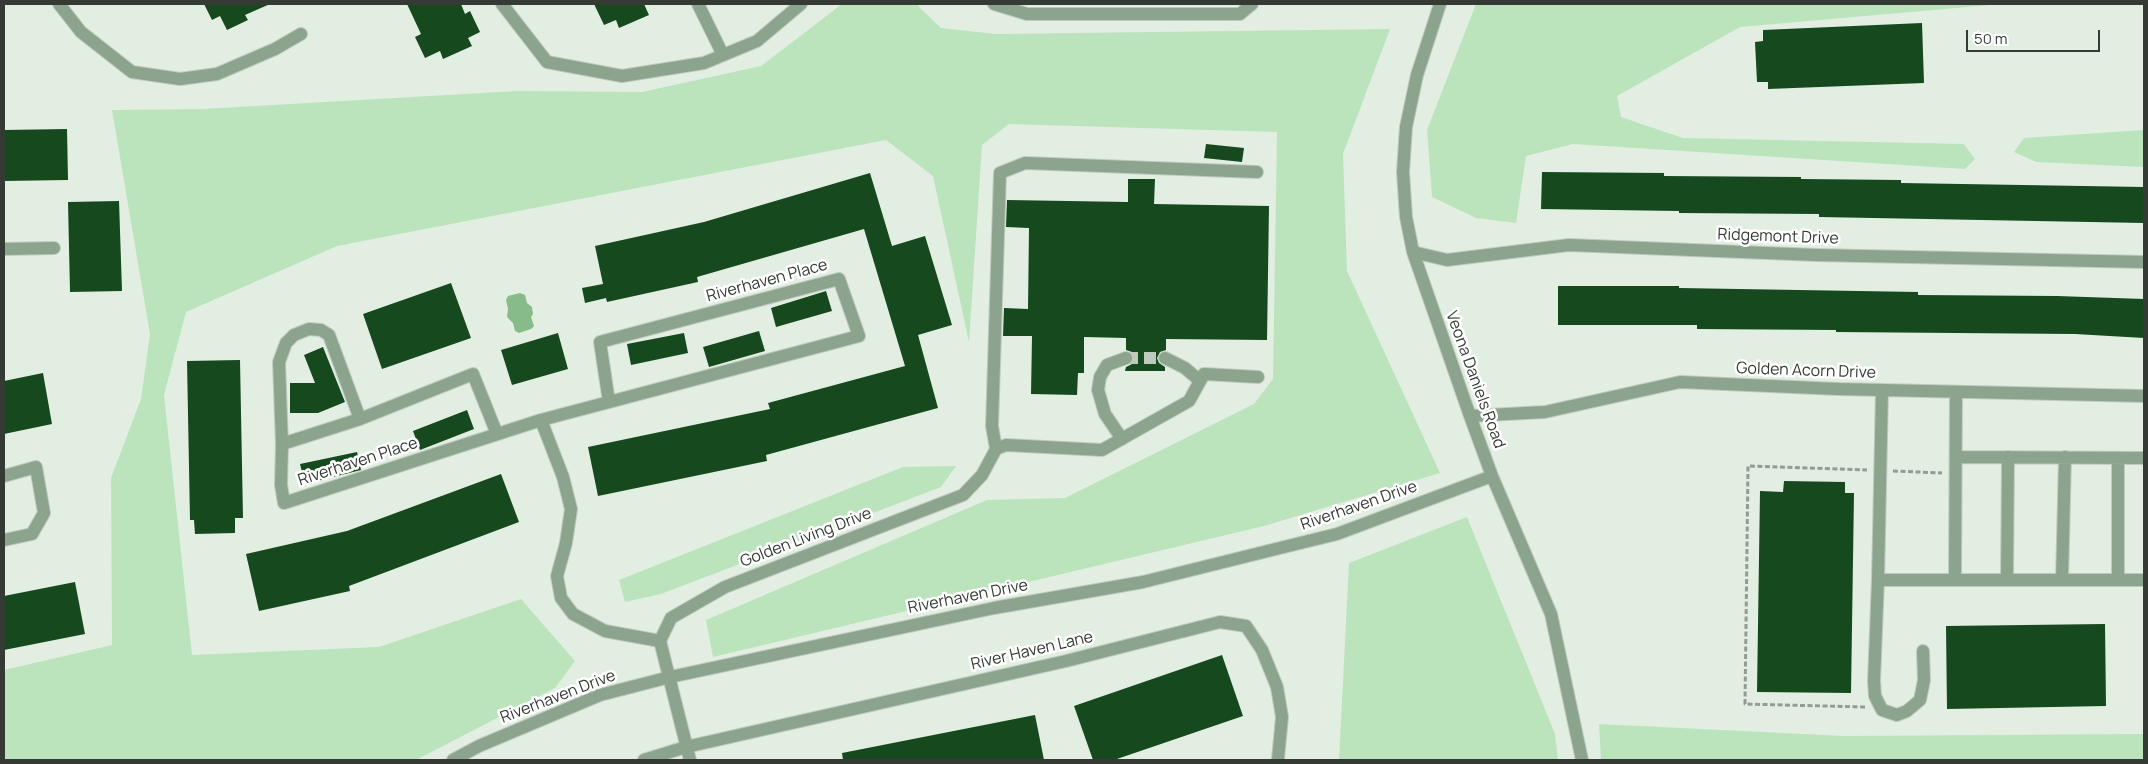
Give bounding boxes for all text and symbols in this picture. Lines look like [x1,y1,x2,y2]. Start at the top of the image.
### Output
scale bar [1968,20,2102,52]
text: 50 m [1974,28,2008,49]
street label: Ridgemont Drive [1717,225,1839,249]
street label: Riverhaven Place [704,256,830,306]
street label: Veona Daniels Road [1441,309,1509,451]
street label: Golden Acorn Drive [1736,359,1876,383]
street label: Riverhaven Place [296,434,420,490]
street label: Riverhaven Drive [1298,477,1420,535]
street label: Golden Living Drive [738,504,874,572]
street label: Riverhaven Drive [906,576,1030,618]
street label: River Haven Lane [969,628,1095,674]
street label: Riverhaven Drive [498,666,618,728]

